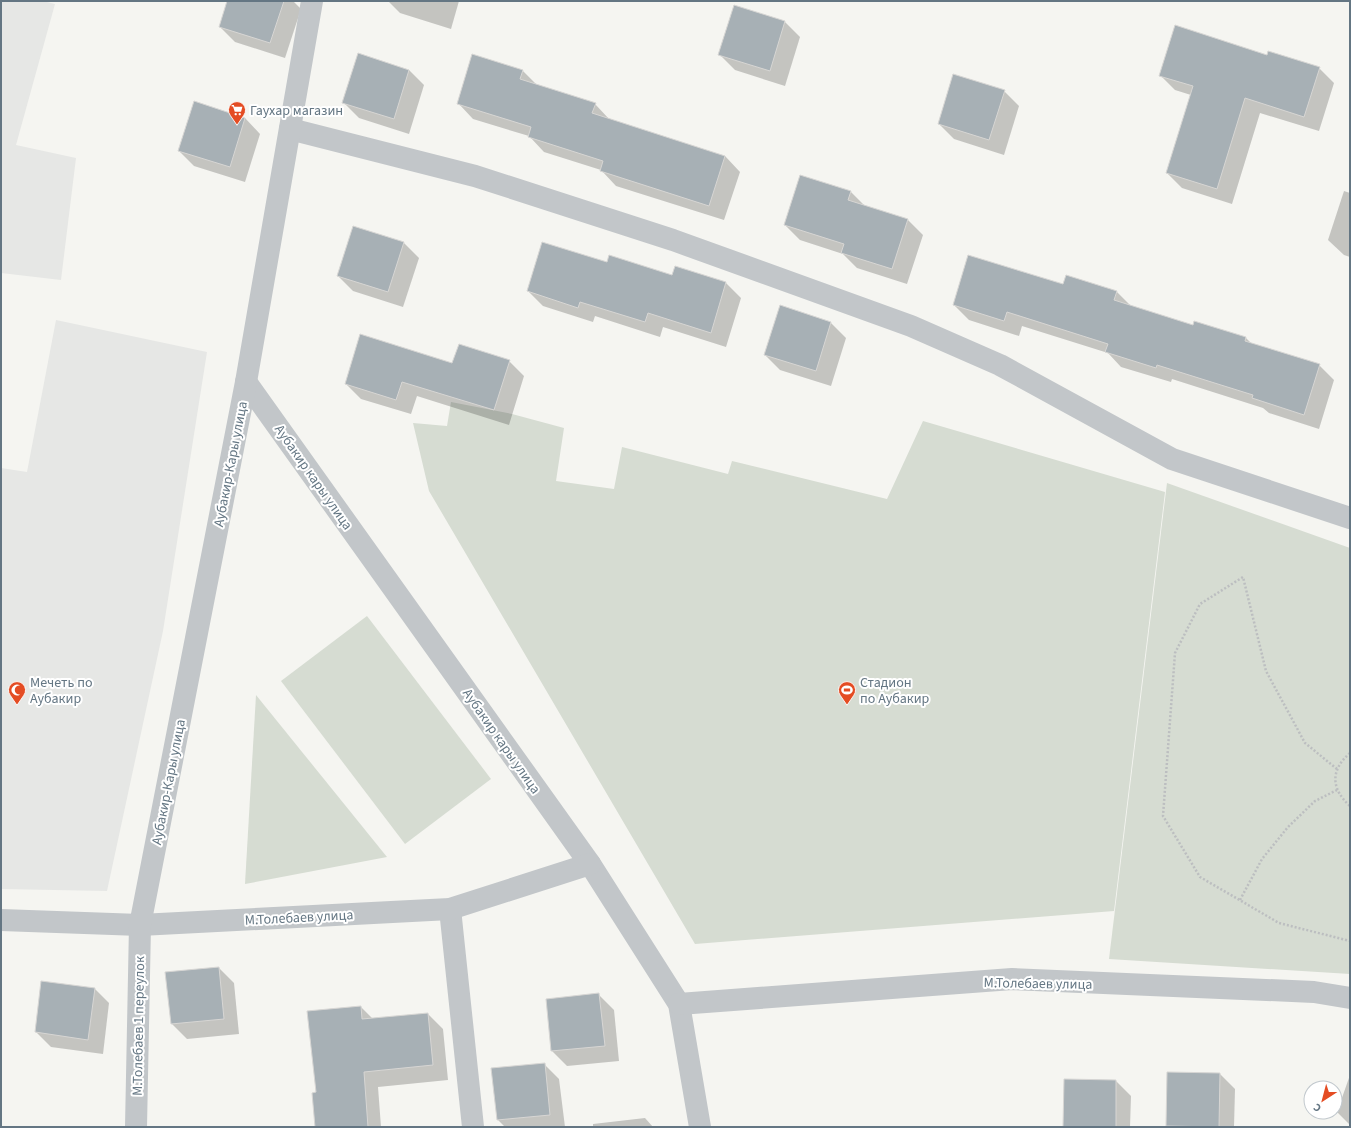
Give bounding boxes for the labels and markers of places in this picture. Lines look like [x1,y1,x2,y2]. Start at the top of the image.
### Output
supermarket icon: Гаухар магазин [227,100,247,125]
place label: Гаухар магазин [250,101,343,121]
place label: Мечеть по Аубакир [30,673,93,709]
place label: Стадион по Аубакир [860,673,930,709]
mosque icon: Мечеть по Аубакир [7,680,27,705]
sports icon: Стадион по Аубакир [837,680,857,705]

